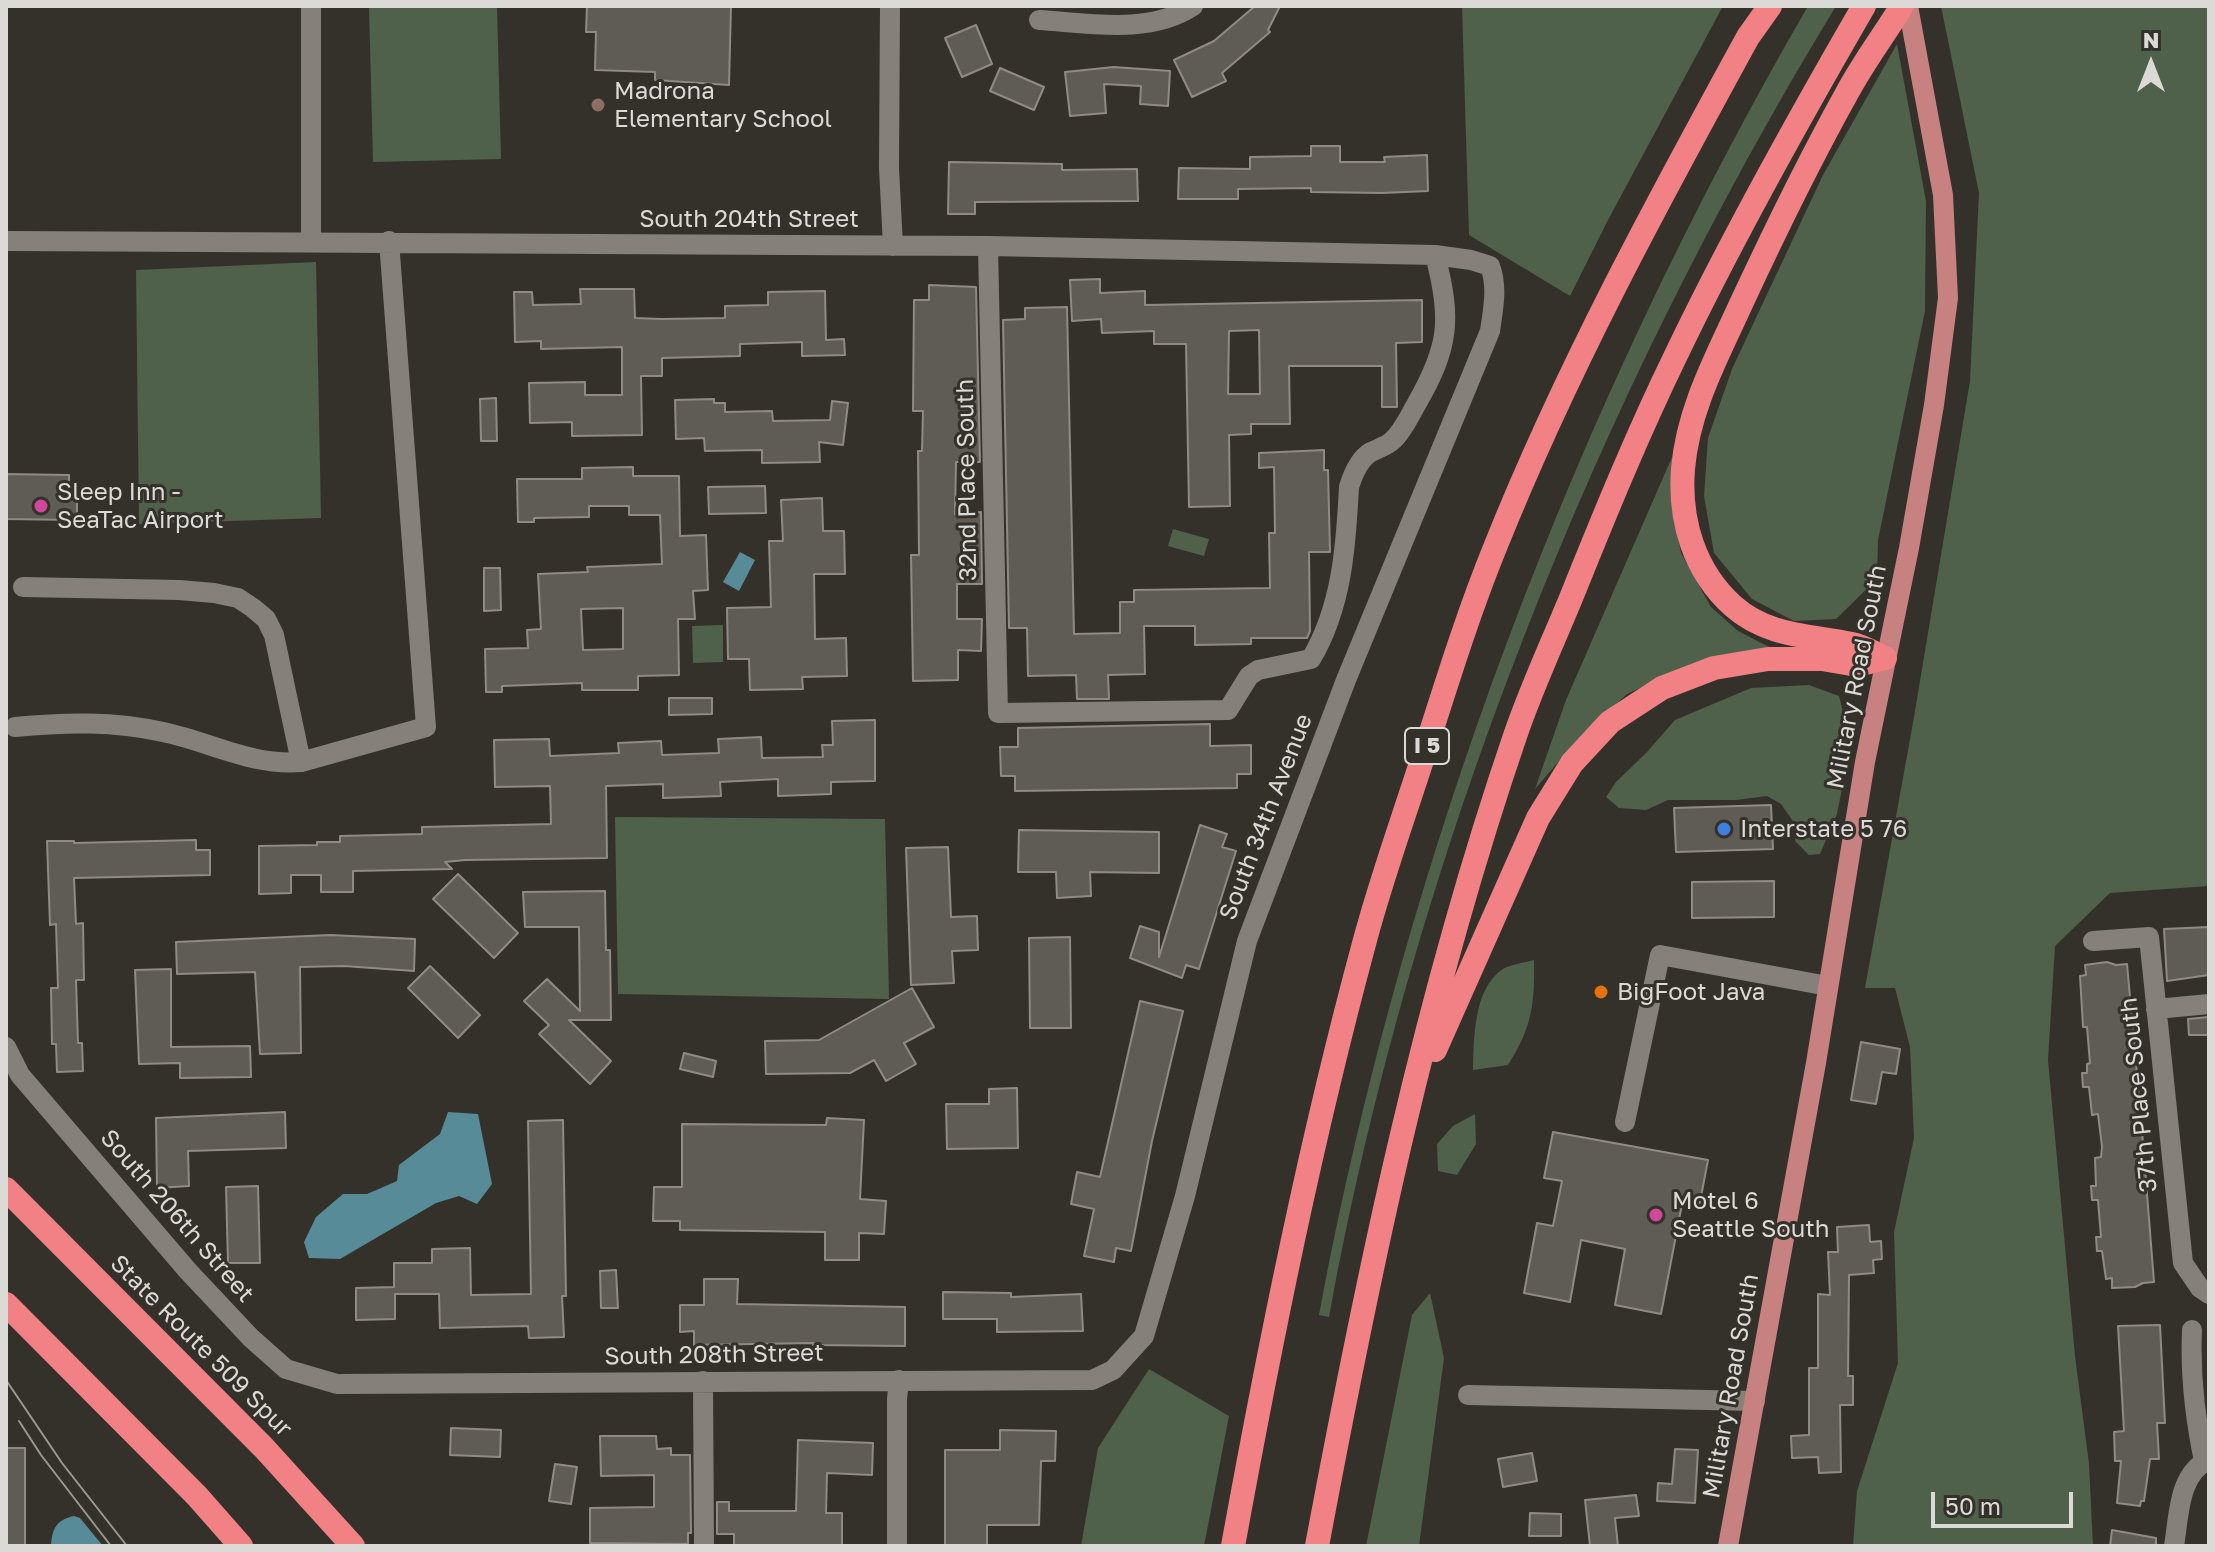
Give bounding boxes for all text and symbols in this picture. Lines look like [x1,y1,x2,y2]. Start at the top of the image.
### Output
north arrow [2111,24,2191,104]
text: N [2143,26,2159,53]
place label: Madrona Elementary School [614,77,832,133]
marker: Madrona Elementary School [589,96,607,114]
street label: South 204th Street [639,205,859,233]
street label: 32nd Place South [951,379,983,581]
place label: Sleep Inn - SeaTac Airport [57,478,224,534]
marker: Sleep Inn - SeaTac Airport [32,497,50,515]
street label: Military Road South [1821,563,1893,791]
street label: South 34th Avenue [1213,710,1319,924]
road number: I 5 [1405,728,1449,764]
place label: Interstate 5 76 [1740,815,1907,843]
marker: Interstate 5 76 [1715,820,1733,838]
place label: BigFoot Java [1617,978,1765,1006]
marker: BigFoot Java [1592,983,1610,1001]
street label: 37th Place South [2114,996,2164,1194]
street label: South 206th Street [94,1124,260,1308]
place label: Motel 6 Seattle South [1672,1187,1830,1243]
marker: Motel 6 Seattle South [1647,1206,1665,1224]
street label: State Route 509 Spur [104,1249,298,1443]
street label: Military Road South [1697,1272,1765,1500]
street label: South 208th Street [604,1339,824,1371]
scale bar [1935,1476,2077,1526]
text: 50 m [1945,1491,2001,1520]

